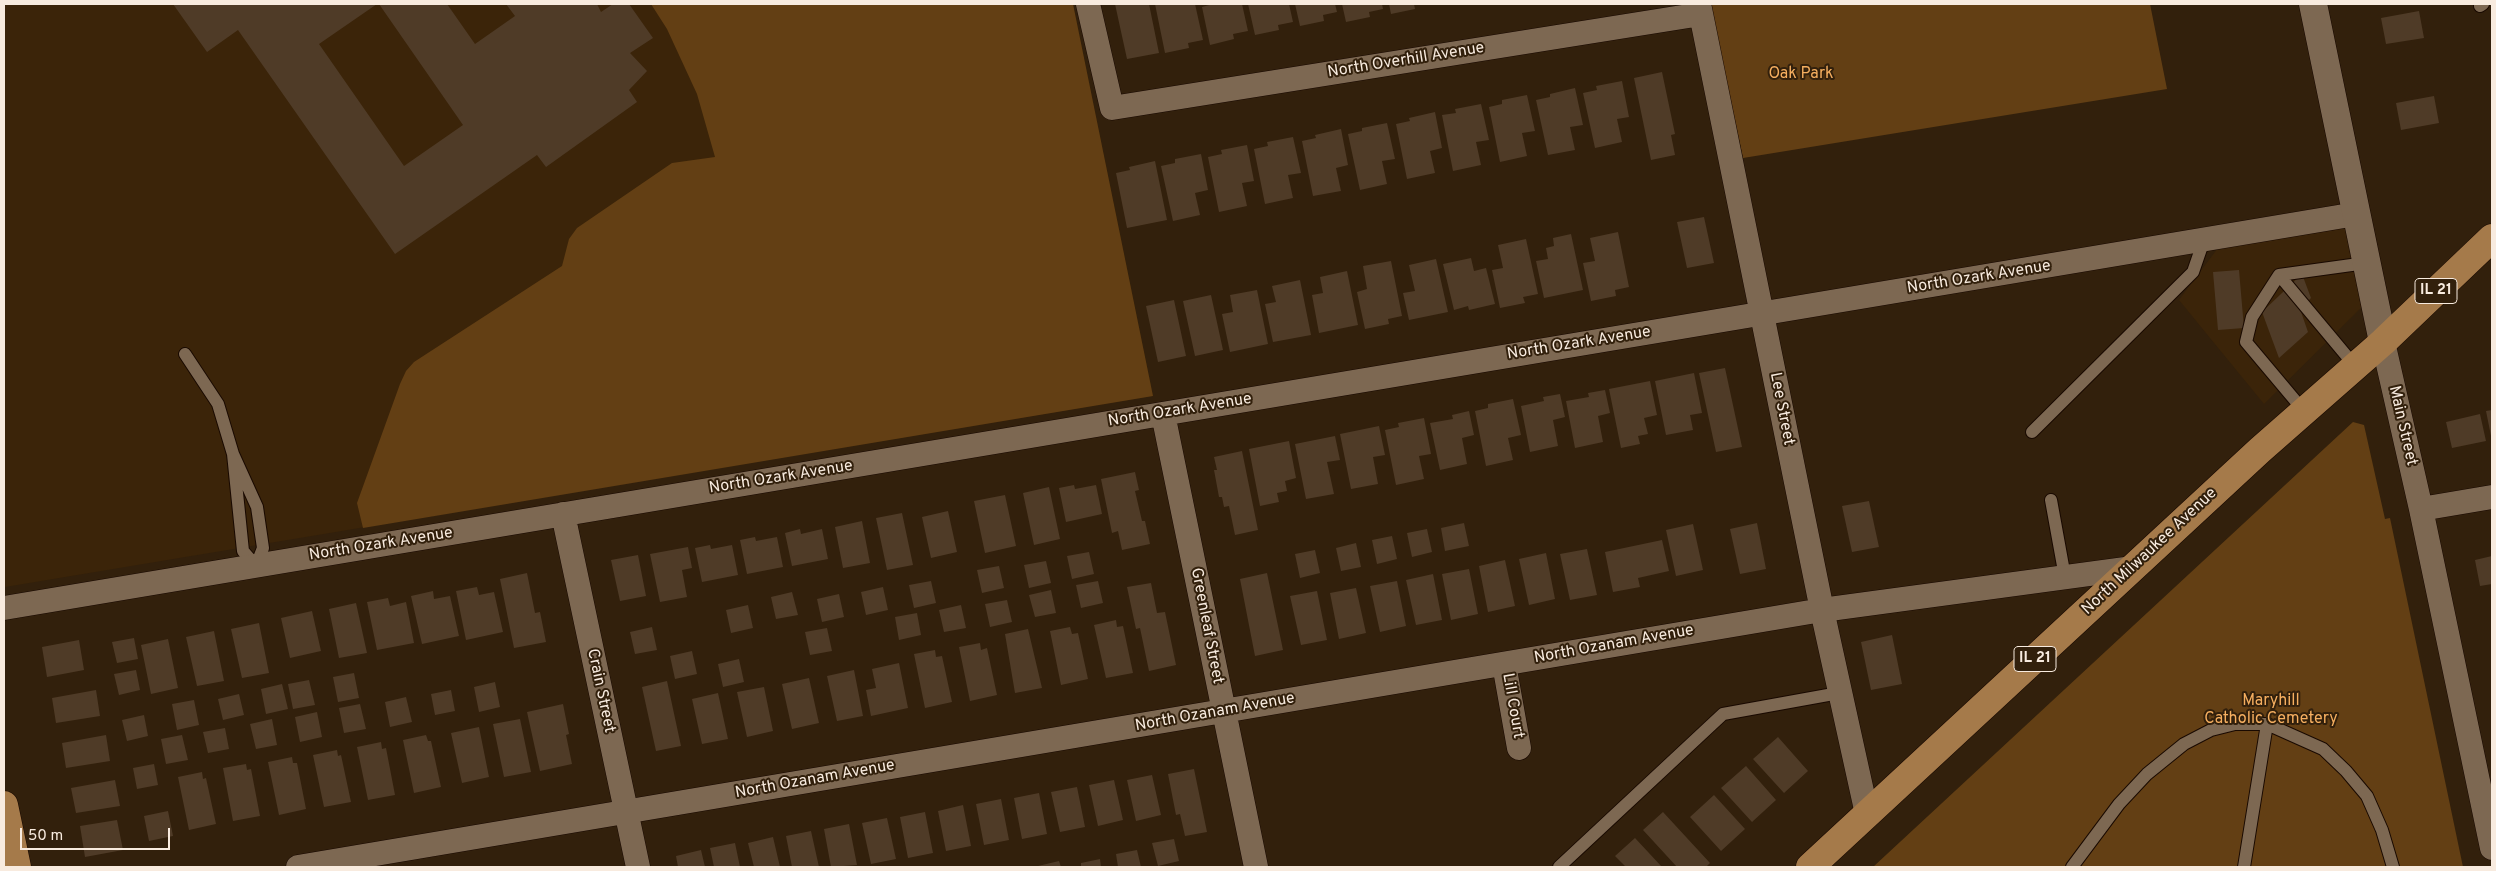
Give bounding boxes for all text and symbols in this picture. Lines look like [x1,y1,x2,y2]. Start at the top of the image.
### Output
street label: North Overhill Avenue [1326,39,1486,83]
park label: Oak Park [1768,65,1834,85]
street label: North Ozark Avenue [1906,257,2052,299]
road number: IL 21 [2415,278,2457,304]
street label: North Ozark Avenue [1506,323,1652,365]
street label: Lee Street [1764,371,1798,447]
street label: Main Street [2383,384,2421,468]
street label: North Ozark Avenue [1107,390,1253,432]
street label: North Ozark Avenue [708,457,854,499]
street label: North Milwaukee Avenue [2078,484,2222,620]
street label: North Ozark Avenue [308,524,454,566]
street label: Greenleaf Street [1185,566,1227,686]
street label: North Ozanam Avenue [1533,621,1695,669]
road number: IL 21 [2014,646,2056,672]
street label: Crain Street [582,647,618,735]
street label: Lill Court [1497,672,1527,740]
street label: North Ozanam Avenue [1134,689,1296,737]
park label: Maryhill Catholic Cemetery [2204,692,2338,730]
street label: North Ozanam Avenue [734,756,896,804]
scale bar [22,818,172,850]
text: 50 m [28,827,63,846]

